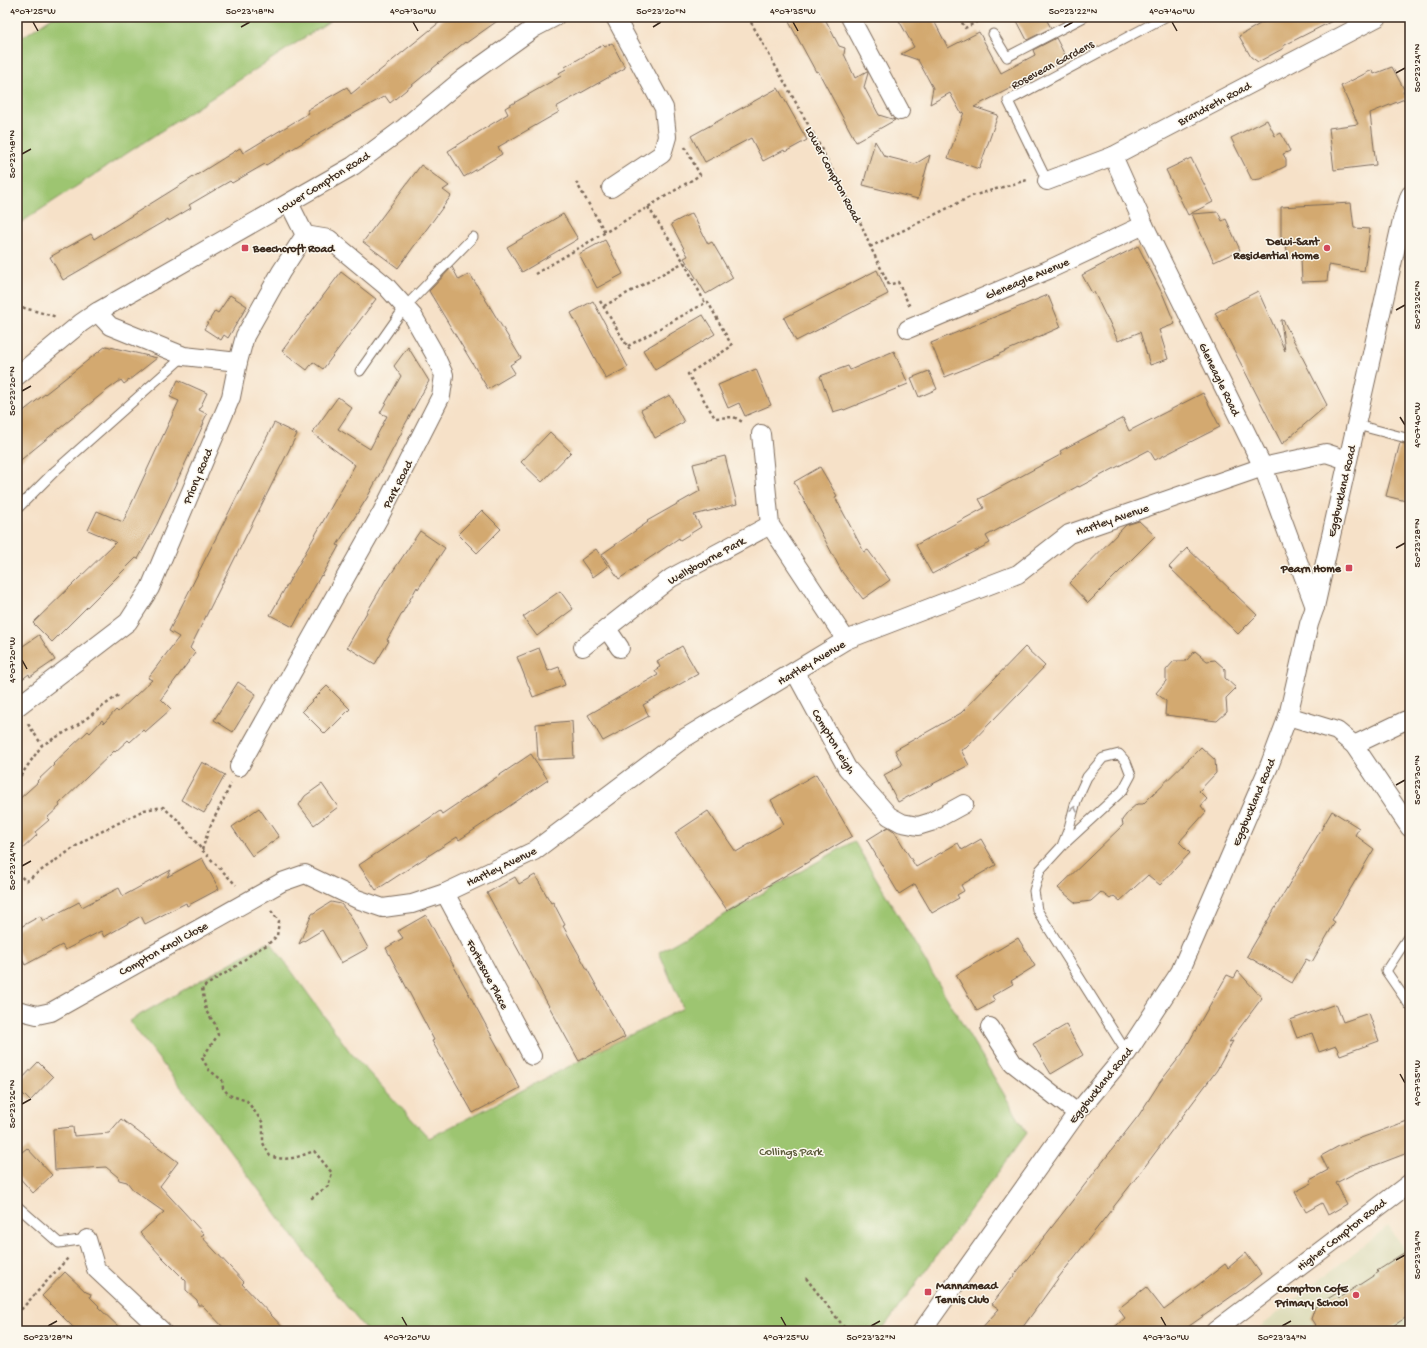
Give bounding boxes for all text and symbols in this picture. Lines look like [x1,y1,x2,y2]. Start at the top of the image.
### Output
text: 4°07'25"W [10,6,56,18]
text: 50°23'18"N [226,6,275,18]
text: 4°07'30"W [390,6,437,18]
text: 50°23'20"N [636,6,686,18]
text: 4°07'35"W [770,6,816,18]
text: 50°23'22"N [1049,6,1098,18]
text: 4°07'40"W [1149,6,1195,18]
street label: Rosevean Gardens [1009,38,1097,93]
text: 50°23'24"N [1412,43,1424,92]
street label: Brandreth Road [1175,79,1255,130]
street label: Lower Compton Road [801,125,864,226]
text: 50°23'18"N [7,129,19,178]
street label: Lower Compton Road [275,149,374,218]
place label: Dewi-Sant Residential Home [1232,236,1320,264]
marker: Beechcroft Road [240,243,250,253]
place label: Beechcroft Road [252,243,336,257]
marker: Dewi-Sant Residential Home [1322,243,1332,253]
street label: Gleneagle Avenue [984,256,1072,304]
text: 50°23'26"N [1412,280,1424,329]
street label: Gleneagle Road [1194,341,1242,420]
text: 50°23'20"N [7,366,19,416]
text: 4°07'40"W [1412,402,1424,448]
street label: Eggbuckland Road [1326,443,1361,539]
street label: Priory Road [180,446,217,508]
street label: Park Road [380,458,417,512]
street label: Hartley Avenue [1074,502,1152,540]
text: 50°23'28"N [1412,518,1424,568]
street label: Wellsbourne Park [666,534,749,589]
place label: Pearn Home [1280,563,1342,577]
marker: Pearn Home [1344,563,1354,573]
text: 4°07'20"W [7,637,19,683]
street label: Hartley Avenue [776,638,849,689]
street label: Compton Leigh [807,707,857,778]
text: 50°23'30"N [1412,755,1424,805]
street label: Eggbuckland Road [1230,756,1280,849]
one-way arrow [1069,806,1077,812]
text: 50°23'24"N [7,841,19,890]
street label: Hartley Avenue [464,844,540,891]
street label: Compton Knoll Close [117,919,212,980]
street label: Fortescue Place [461,937,511,1013]
street label: Eggbuckland Road [1067,1045,1137,1127]
text: 4°07'35"W [1412,1060,1424,1106]
text: 50°23'26"N [7,1079,19,1128]
park label: Collings Park [759,1146,824,1160]
street label: Higher Compton Road [1295,1196,1390,1275]
text: 50°23'34"N [1412,1230,1424,1279]
place label: Mannamead Tennis Club [935,1280,999,1308]
place label: Compton CofE Primary School [1274,1283,1350,1311]
marker: Mannamead Tennis Club [923,1287,933,1297]
marker: Compton CofE Primary School [1351,1290,1361,1300]
text: 50°23'28"N [23,1332,73,1344]
text: 4°07'20"W [384,1332,430,1344]
text: 4°07'25"W [763,1332,809,1344]
text: 50°23'32"N [847,1332,896,1344]
text: 4°07'30"W [1143,1332,1190,1344]
text: 50°23'34"N [1258,1332,1307,1344]

